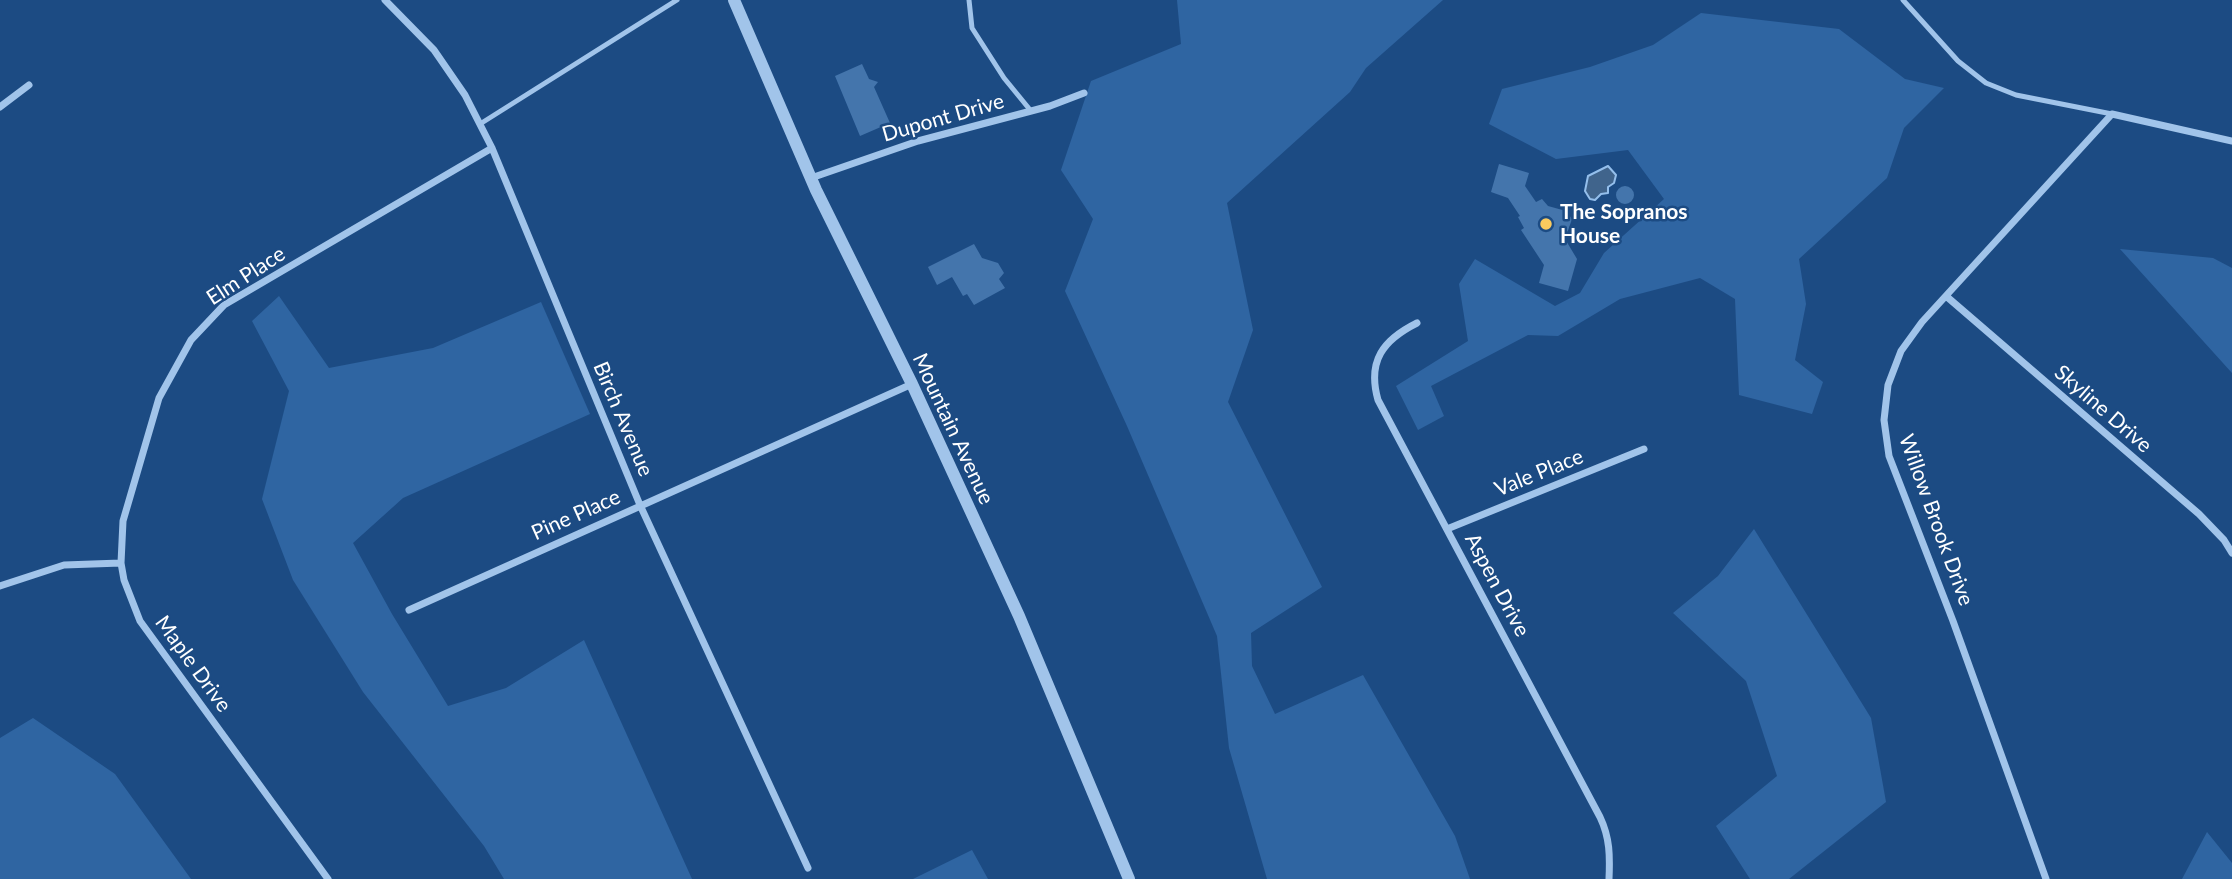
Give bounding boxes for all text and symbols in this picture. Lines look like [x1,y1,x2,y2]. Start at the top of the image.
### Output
street label: Dupont Drive [879,89,1007,147]
place label: The Sopranos House [1560,199,1688,249]
marker: The Sopranos House [1538,216,1554,232]
street label: Elm Place [202,241,290,311]
street label: Mountain Avenue [907,349,999,509]
street label: Birch Avenue [588,358,658,480]
street label: Skyline Drive [2049,360,2157,458]
street label: Willow Brook Drive [1893,431,1979,609]
street label: Vale Place [1491,444,1587,502]
street label: Pine Place [528,484,624,546]
street label: Aspen Drive [1459,529,1535,641]
street label: Maple Drive [150,611,236,717]

